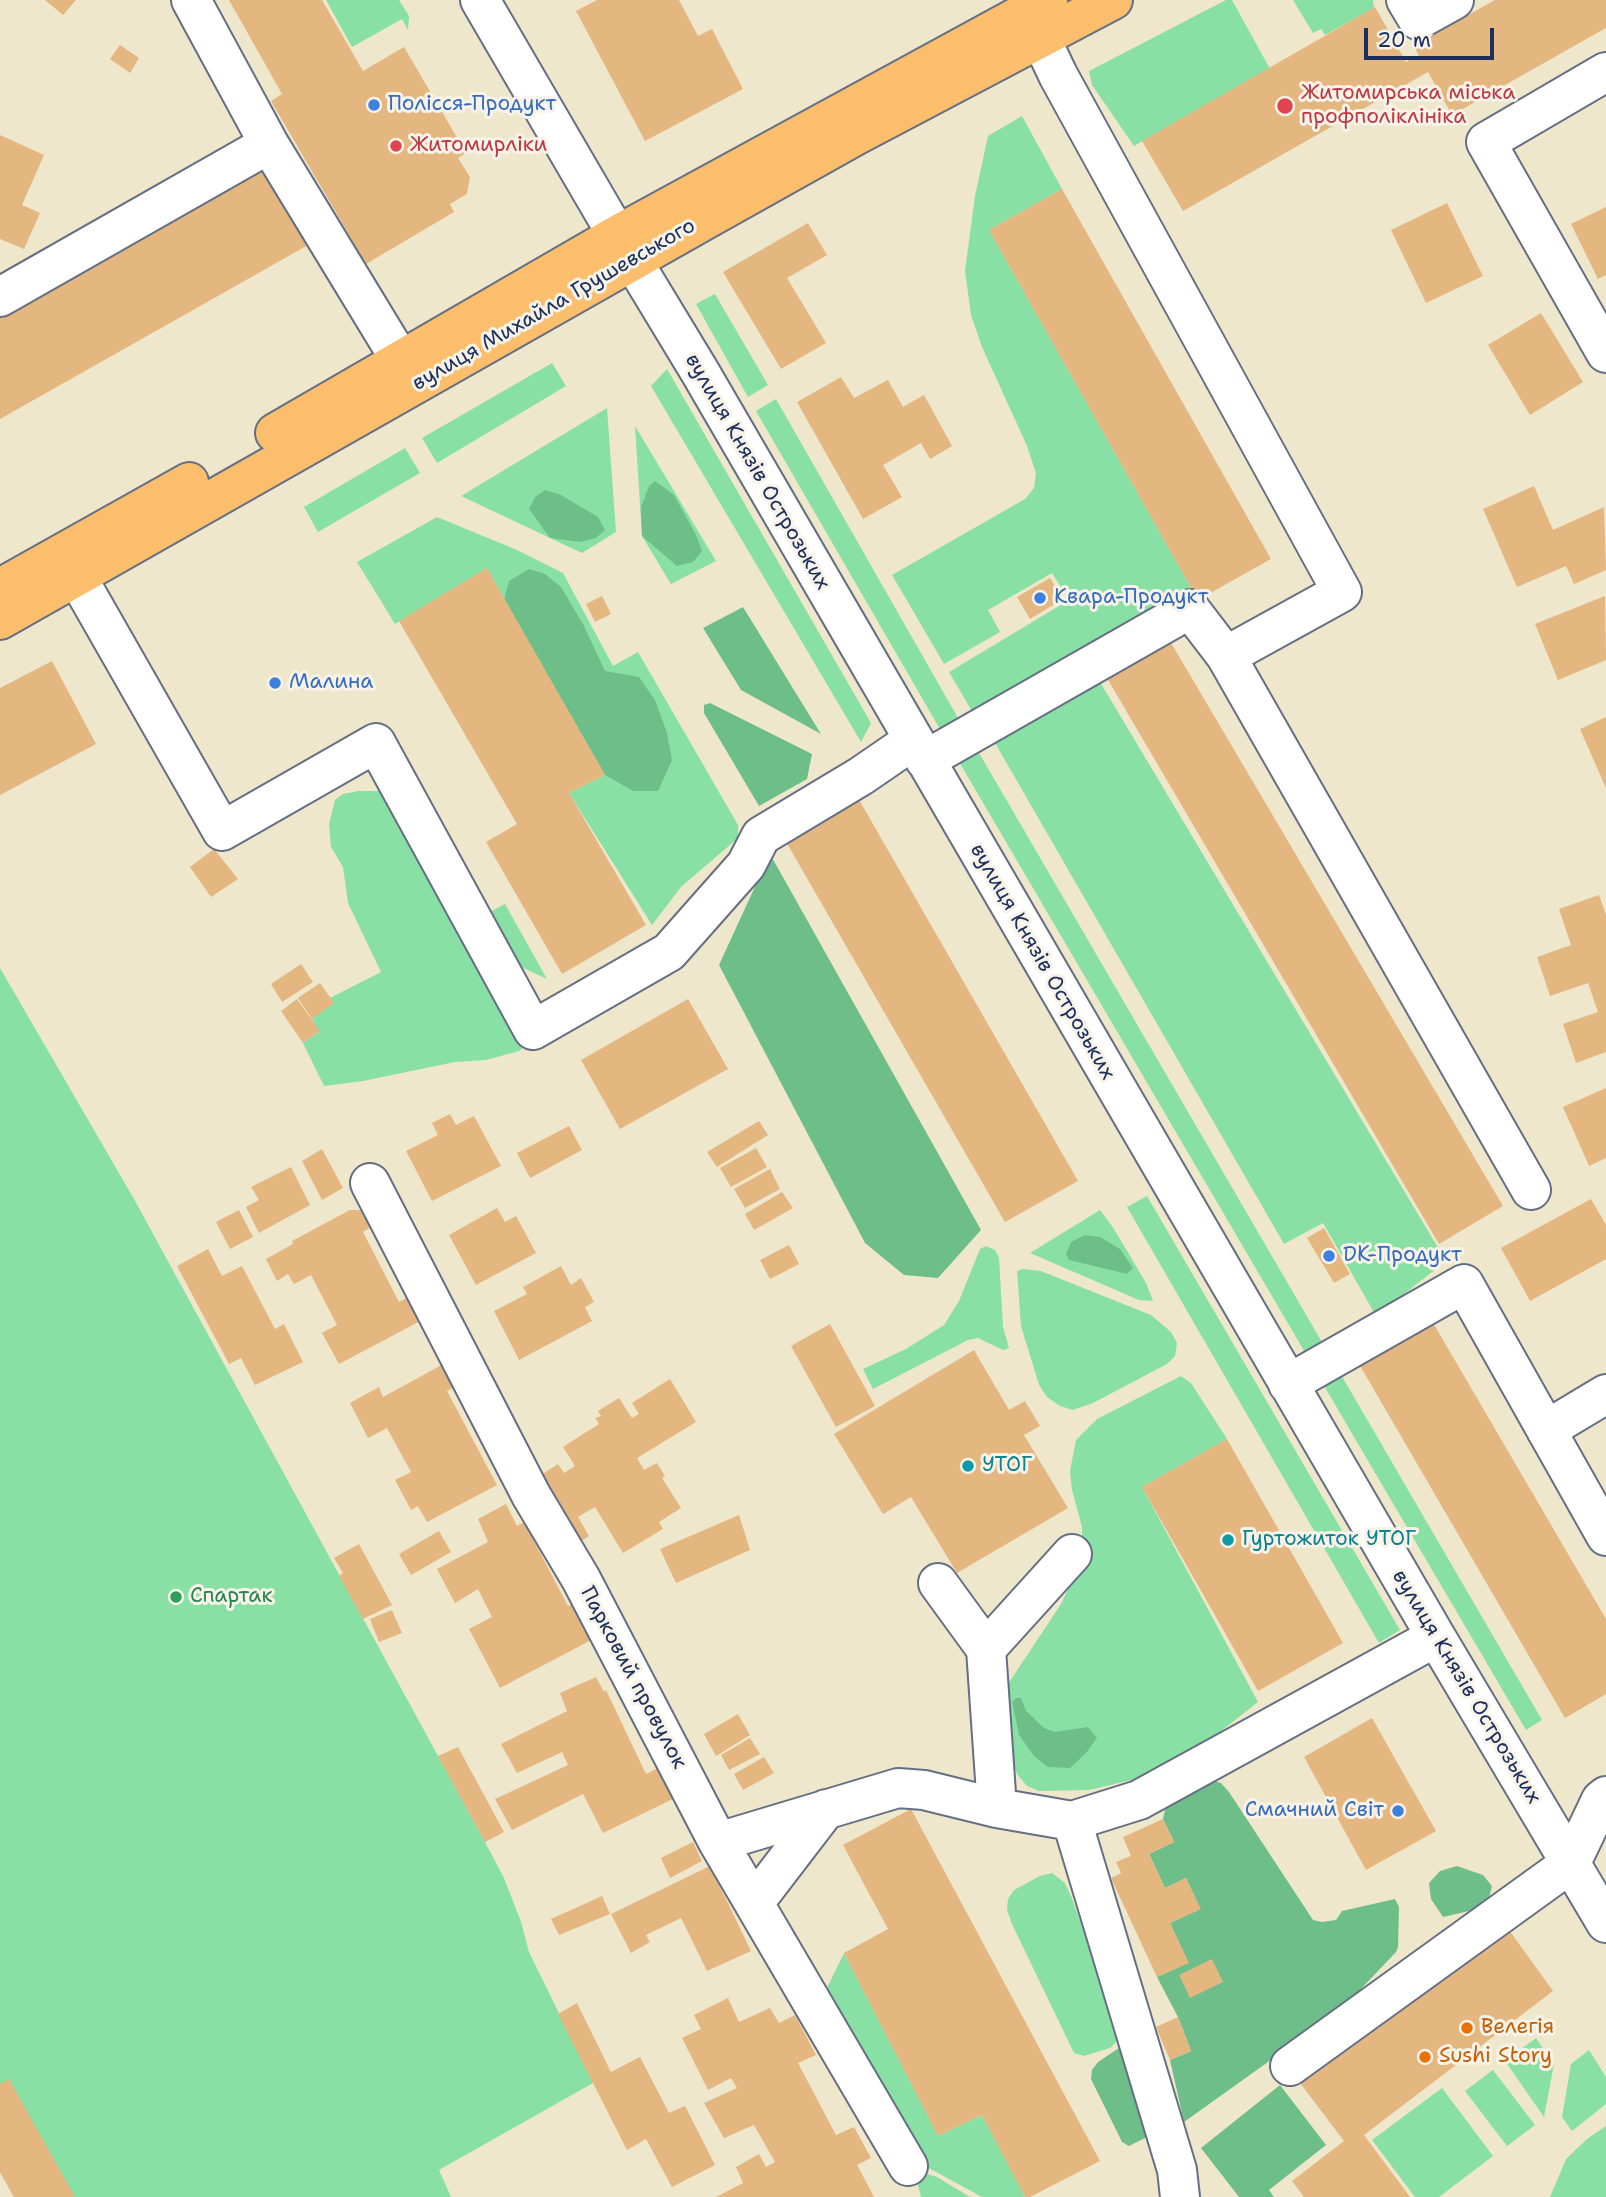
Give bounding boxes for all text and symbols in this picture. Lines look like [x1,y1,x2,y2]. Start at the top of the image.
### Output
scale bar [1368,14,1498,58]
text: 20 m [1377,26,1431,54]
place label: Житомирська міська профполіклініка [1301,81,1515,131]
place label: Полісся-Продукт [388,92,556,118]
marker: Житомирська міська профполіклініка [1275,96,1295,116]
marker: Полісся-Продукт [366,97,382,113]
place label: Житомирліки [410,133,547,159]
marker: Житомирліки [388,138,404,154]
street label: вулиця Михайла Грушевського [408,213,700,397]
street label: вулиця Князів Острозьких [679,350,835,594]
place label: Квара-Продукт [1054,585,1208,611]
marker: Квара-Продукт [1032,590,1048,606]
place label: Малина [289,670,373,696]
marker: Малина [267,675,283,691]
street label: вулиця Князів Острозьких [964,840,1120,1084]
place label: DK-Продукт [1343,1243,1462,1269]
marker: DK-Продукт [1321,1248,1337,1264]
place label: УТОГ [982,1453,1032,1479]
marker: УТОГ [960,1458,976,1474]
place label: Гуртожиток УТОГ [1242,1527,1416,1553]
marker: Гуртожиток УТОГ [1220,1532,1236,1548]
street label: вулиця Князів Острозьких [1386,1566,1546,1808]
street label: Парковий провулок [574,1583,692,1773]
place label: Спартак [190,1584,273,1610]
marker: Спартак [168,1589,184,1605]
place label: Смачний Світ [1245,1798,1384,1824]
marker: Смачний Світ [1390,1803,1406,1819]
place label: Велегія [1481,2015,1554,2041]
marker: Велегія [1459,2020,1475,2036]
place label: Sushi Story [1439,2044,1552,2070]
marker: Sushi Story [1417,2049,1433,2065]

